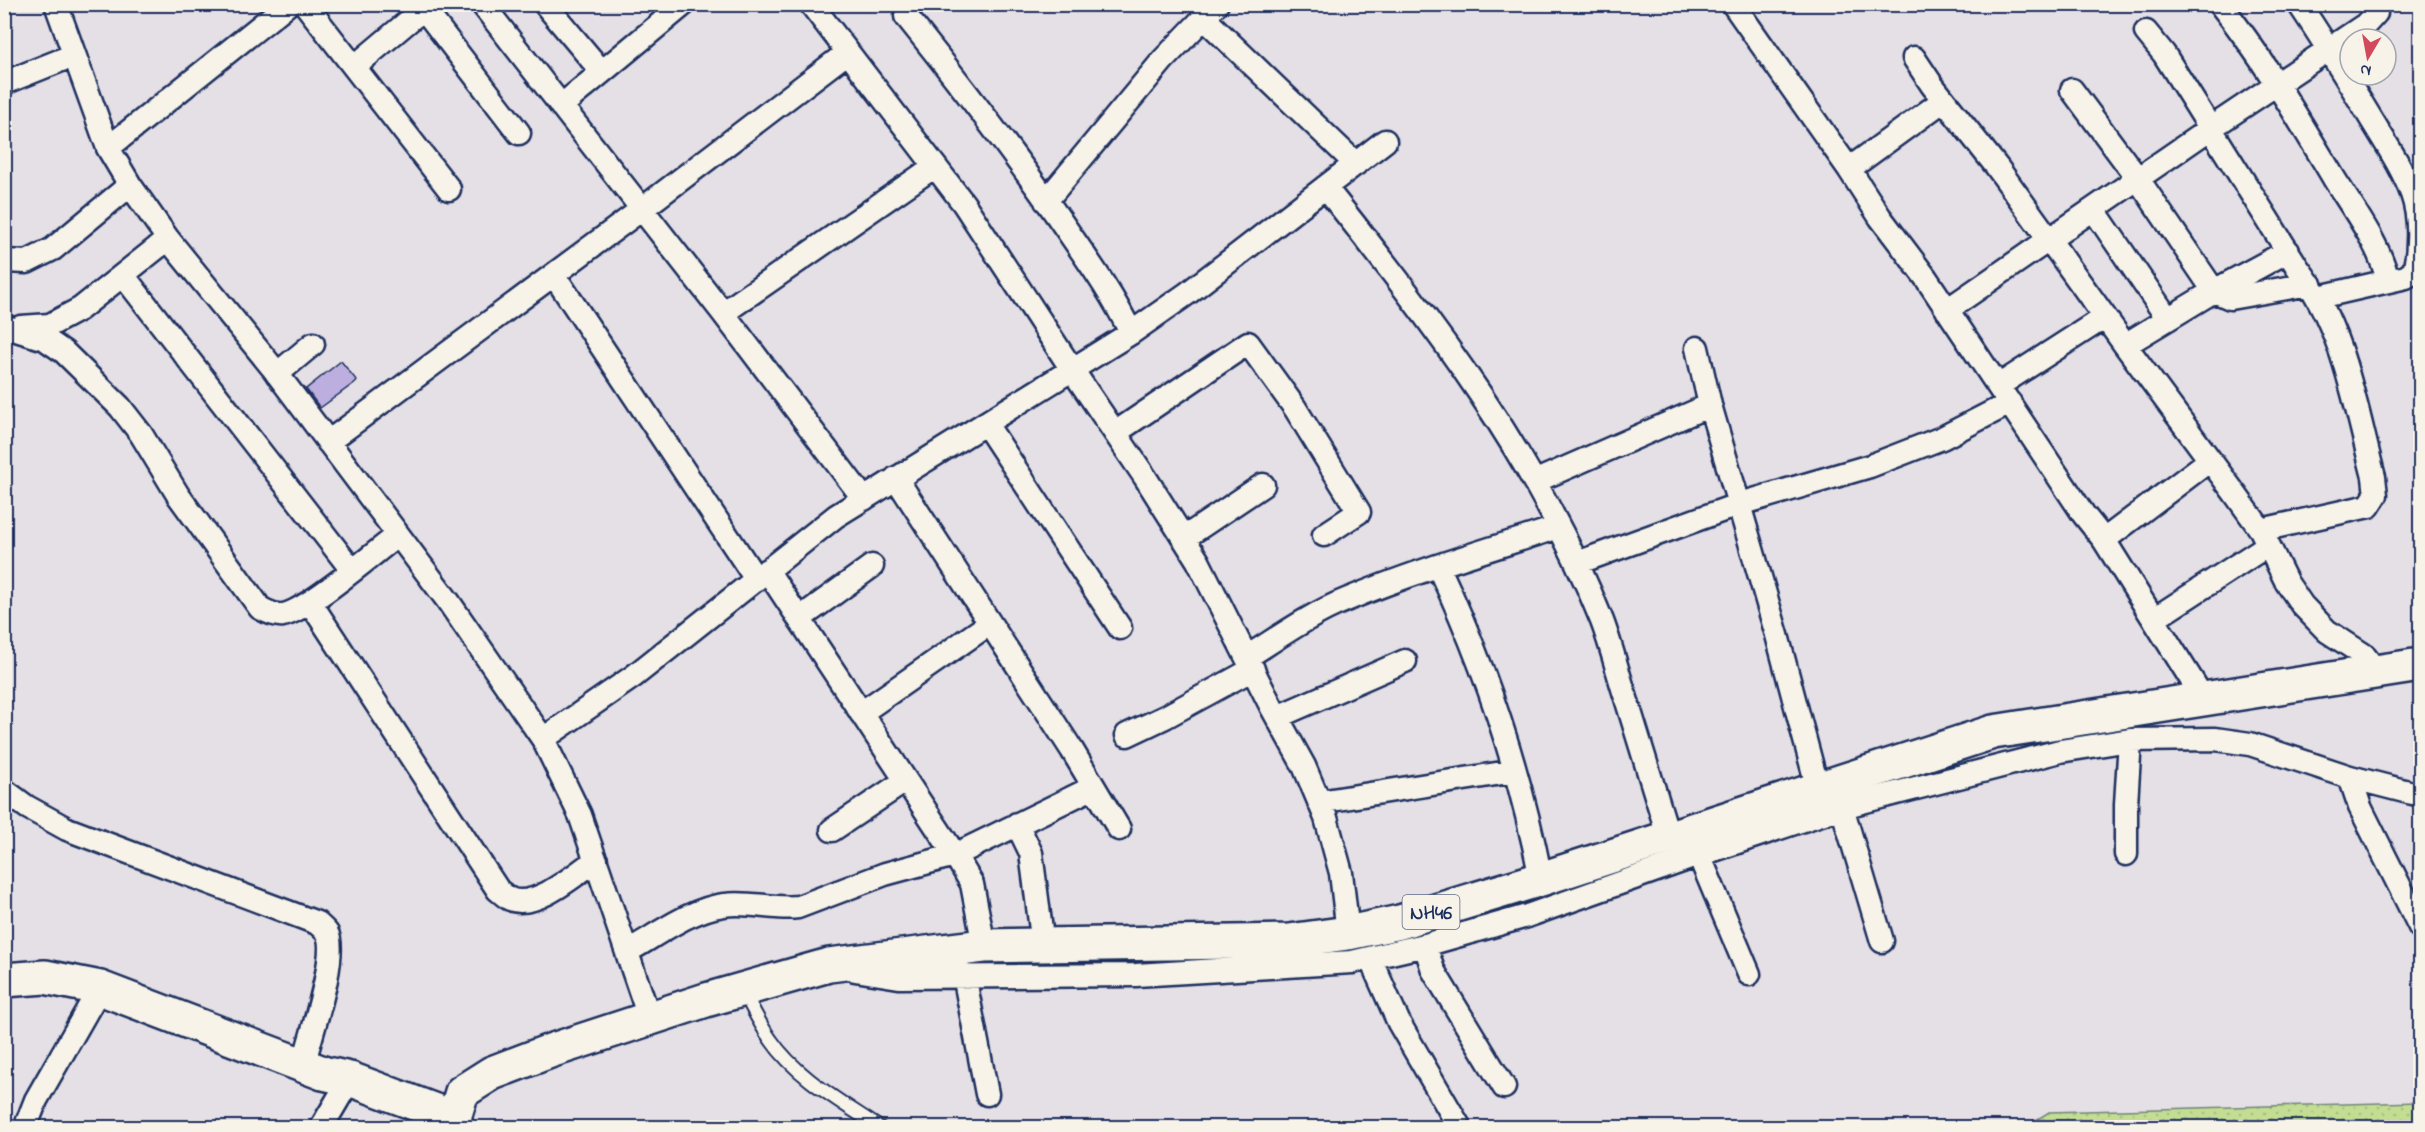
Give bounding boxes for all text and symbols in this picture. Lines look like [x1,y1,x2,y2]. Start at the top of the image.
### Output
north arrow [2338,27,2398,87]
text: N [2358,57,2373,83]
road number: NH46 [1402,895,1460,929]

